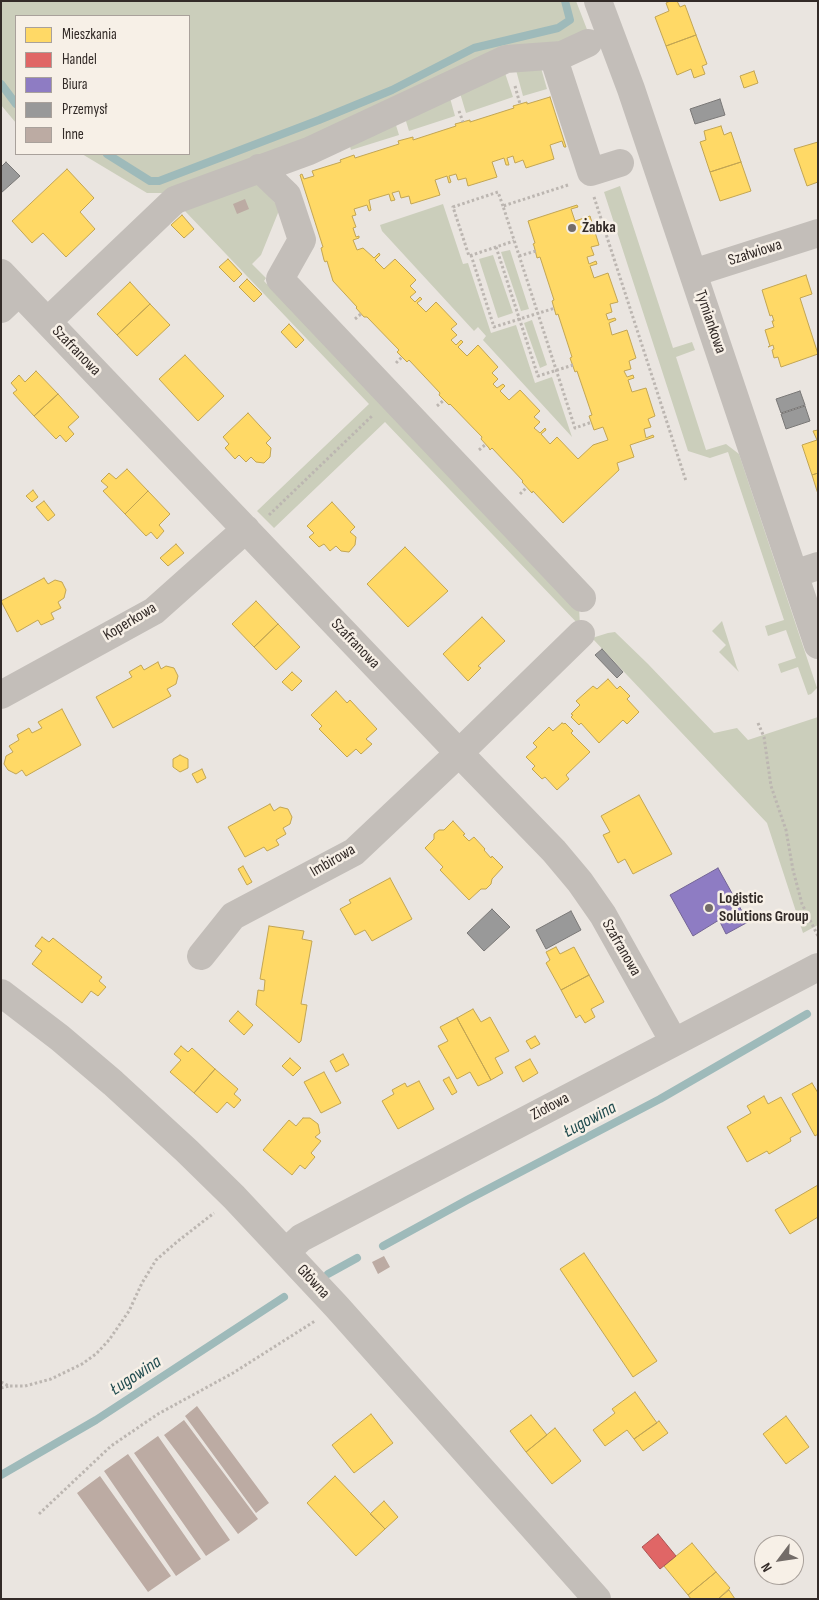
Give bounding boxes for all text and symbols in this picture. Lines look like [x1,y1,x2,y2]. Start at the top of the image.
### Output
legend [15,15,190,155]
text: Mieszkania [62,25,117,44]
text: Handel [62,50,97,69]
text: Biura [62,75,88,94]
text: Przemysł [62,100,107,119]
text: Inne [62,125,84,144]
place label: Żabka [582,218,616,238]
marker: Żabka [566,222,578,234]
street label: Szałwiowa [726,235,784,271]
street label: Tymiankowa [690,288,730,356]
street label: Szafranowa [47,322,105,380]
street label: Koperkowa [100,599,160,645]
street label: Szafranowa [326,615,384,673]
street label: Imbirowa [307,840,359,882]
place label: Logistic Solutions Group [719,889,809,927]
marker: Logistic Solutions Group [703,902,715,914]
street label: Szafranowa [597,916,645,980]
street label: Ziołowa [528,1089,572,1125]
water label: Ługowina [560,1097,620,1143]
street label: Główna [292,1261,334,1303]
water label: Ługowina [106,1352,166,1400]
north arrow [754,1535,804,1585]
text: N [757,1560,776,1575]

